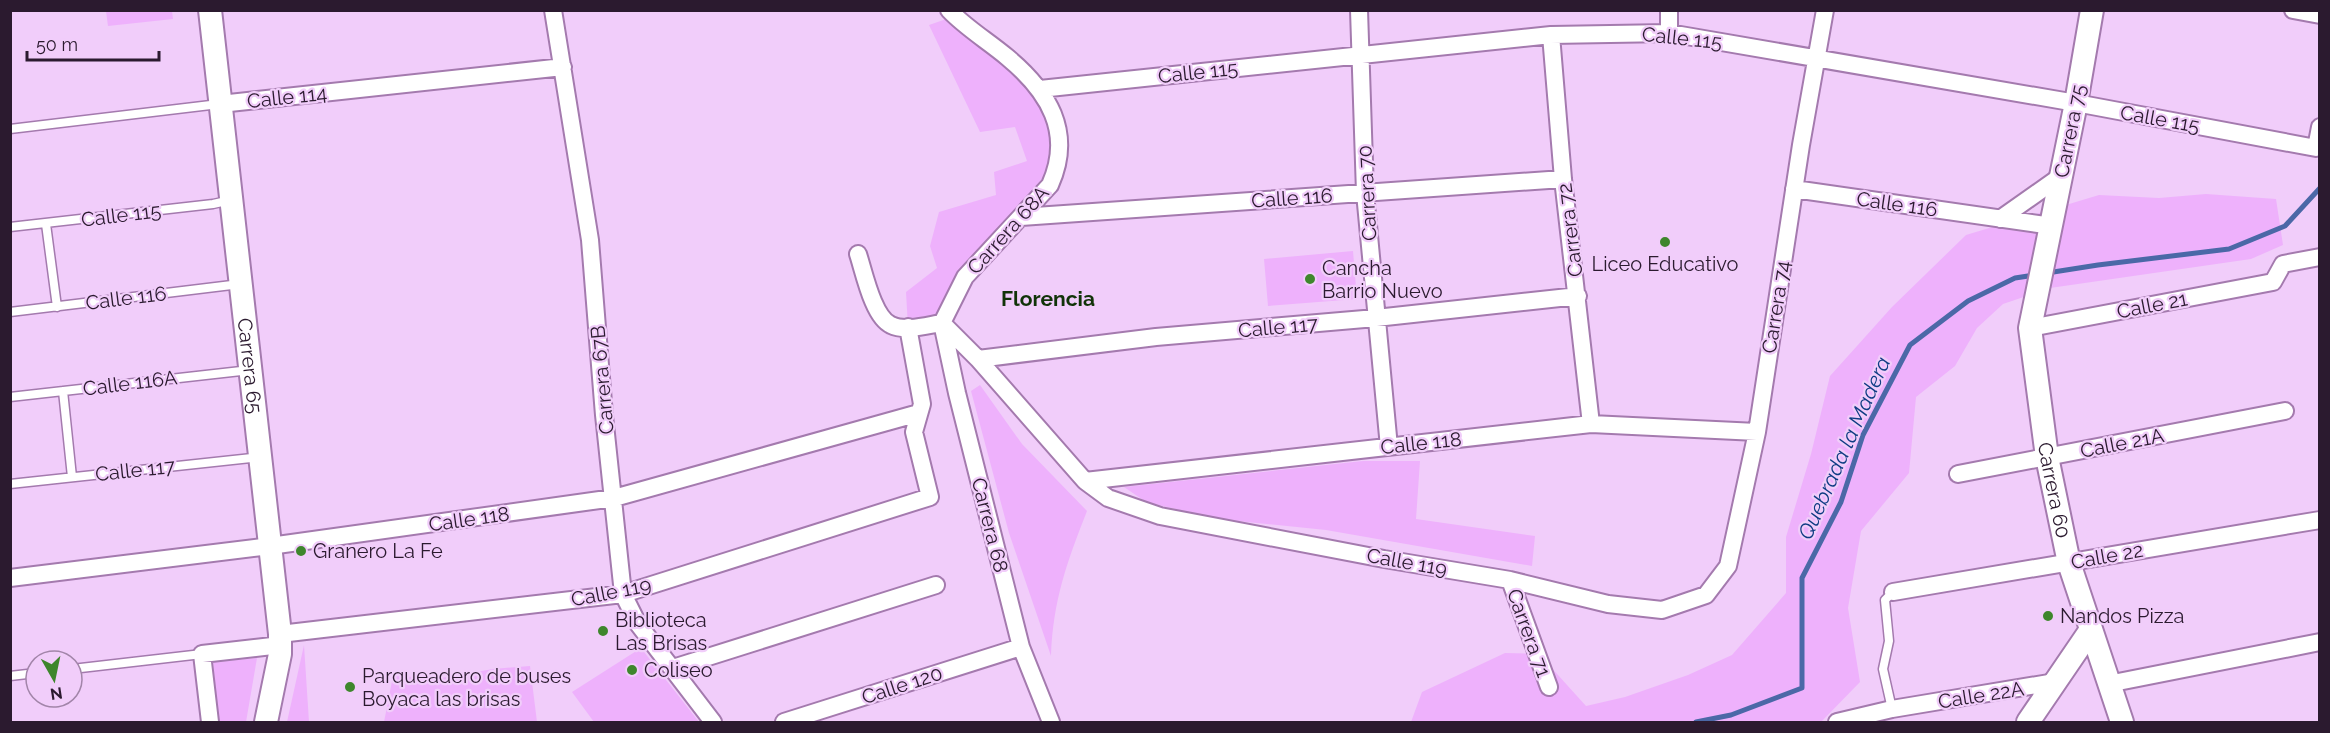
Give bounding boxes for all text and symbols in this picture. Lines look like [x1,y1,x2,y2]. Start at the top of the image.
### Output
street label: Calle 115 [1641,22,1723,54]
scale bar [27,24,159,62]
text: 50 m [36,34,78,55]
street label: Calle 115 [1157,56,1239,88]
street label: Calle 114 [246,81,328,113]
street label: Carrera 75 [2049,82,2091,180]
street label: Calle 115 [2118,100,2202,138]
street label: Carrera 70 [1353,144,1381,242]
street label: Carrera 68A [962,181,1054,279]
street label: Carrera 72 [1552,182,1588,278]
street label: Calle 116 [1250,183,1334,213]
street label: Calle 116 [1855,186,1939,222]
street label: Calle 115 [80,198,162,232]
marker: Liceo Educativo [1658,235,1672,249]
place label: Liceo Educativo [1592,252,1739,276]
place label: Cancha Barrio Nuevo [1322,256,1443,303]
street label: Carrera 74 [1757,259,1795,355]
marker: Cancha Barrio Nuevo [1303,272,1317,286]
street label: Calle 116 [84,281,168,315]
district label: Florencia [1001,286,1095,311]
street label: Calle 21 [2115,286,2190,324]
street label: Calle 117 [1237,312,1319,342]
street label: Carrera 65 [233,317,267,415]
street label: Carrera 67B [585,325,619,435]
water label: Quebrada la Madera [1792,353,1896,543]
street label: Calle 116A [82,365,179,401]
street label: Calle 21A [2078,423,2166,463]
street label: Calle 118 [1379,427,1463,459]
street label: Carrera 60 [2033,441,2076,540]
street label: Calle 117 [94,454,176,486]
street label: Carrera 68 [967,475,1013,575]
street label: Calle 118 [427,501,511,537]
street label: Calle 22 [2069,538,2145,574]
place label: Granero La Fe [313,539,443,563]
street label: Calle 119 [1365,543,1449,581]
marker: Granero La Fe [294,544,308,558]
street label: Calle 119 [569,572,653,612]
street label: Carrera 71 [1502,586,1556,681]
place label: Nandos Pizza [2060,604,2184,628]
place label: Biblioteca Las Brisas [615,608,707,655]
marker: Nandos Pizza [2041,609,2055,623]
marker: Biblioteca Las Brisas [596,624,610,638]
north arrow [24,649,84,709]
place label: Coliseo [644,658,713,682]
street label: Calle 120 [859,661,945,709]
marker: Coliseo [625,663,639,677]
place label: Parqueadero de buses Boyaca las brisas [362,664,571,711]
street label: Calle 22A [1936,676,2026,714]
marker: Parqueadero de buses Boyaca las brisas [343,680,357,694]
text: N [49,683,64,704]

